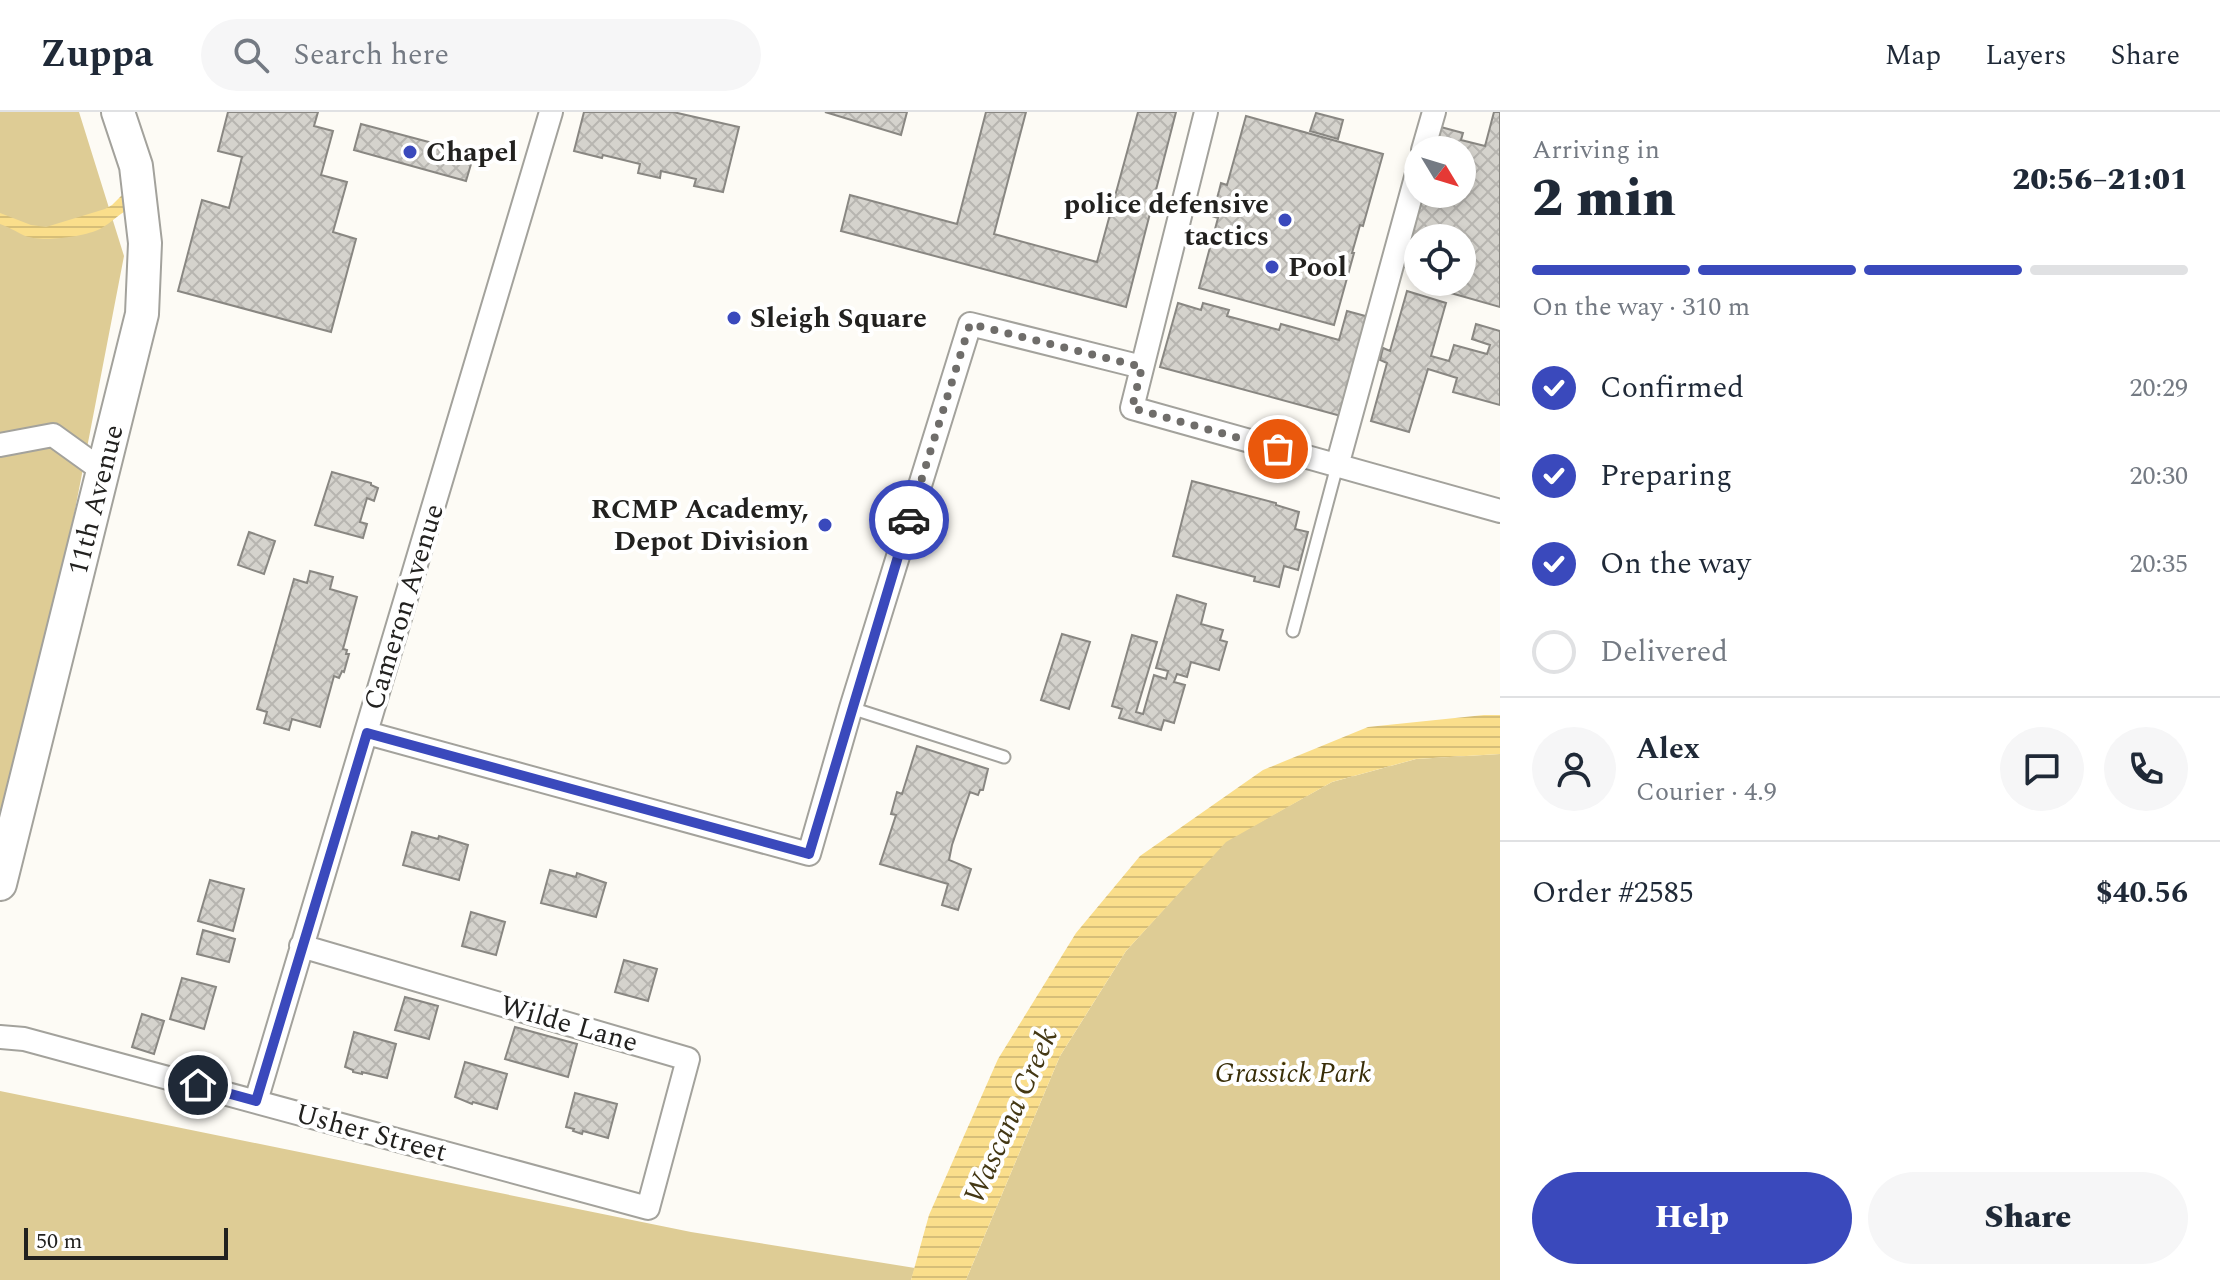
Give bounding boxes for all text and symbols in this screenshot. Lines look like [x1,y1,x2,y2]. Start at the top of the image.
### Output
search box [201,19,761,91]
text: Zuppa [40,26,153,84]
text: Search here [293,32,449,78]
icon: search [229,33,273,77]
text: Map [1885,34,1941,77]
text: Layers [1985,34,2067,77]
text: Share [2111,34,2180,77]
text: Arriving in [1532,130,1660,170]
place label: Chapel [426,131,517,174]
north arrow [1404,136,1476,208]
map controls [1404,136,1476,296]
marker: Chapel [401,143,419,161]
text: 20:56–21:01 [2012,157,2188,203]
text: 2 min [1532,160,1676,239]
place label: police defensive tactics [1064,183,1269,258]
marker: police defensive tactics [1276,211,1294,229]
button: locate [1404,224,1476,296]
place label: Pool [1288,246,1347,289]
marker: Pool [1263,258,1281,276]
text: On the way · 310 m [1532,287,1750,327]
place label: Sleigh Square [750,297,927,340]
marker: Sleigh Square [725,309,743,327]
text: Confirmed [1600,365,1744,411]
icon: check [1532,366,1576,410]
text: 20:29 [2129,368,2188,408]
pin [1244,415,1312,483]
street label: 11th Avenue [56,420,135,580]
icon: bag [1256,427,1300,471]
text: Preparing [1600,453,1732,499]
icon: check [1532,454,1576,498]
text: 20:30 [2129,456,2188,496]
courier [869,480,949,560]
place label: RCMP Academy, Depot Division [591,488,809,563]
icon: car [887,498,931,542]
street label: Cameron Avenue [352,499,456,715]
marker: RCMP Academy, Depot Division [816,516,834,534]
text: On the way [1600,541,1751,587]
icon: check [1532,542,1576,586]
text: 20:35 [2129,544,2188,584]
text: Delivered [1600,629,1728,675]
text: Alex [1636,726,1700,772]
button: person [1532,727,1616,811]
button: chat [2000,727,2084,811]
button: phone [2104,727,2188,811]
text: Courier · 4.9 [1636,772,1777,812]
text: Order #2585 [1532,870,1694,916]
text: $40.56 [2096,870,2188,916]
street label: Wilde Lane [495,984,643,1064]
water label: Wascana Creek [952,1020,1070,1212]
pin [164,1051,232,1119]
park label: Grassick Park [1215,1052,1371,1095]
icon: home [176,1063,220,1107]
street label: Usher Street [290,1092,452,1174]
button: Help [1532,1172,1852,1264]
button: Share [1868,1172,2188,1264]
scale bar [24,1224,228,1260]
text: 50 m [36,1225,82,1258]

